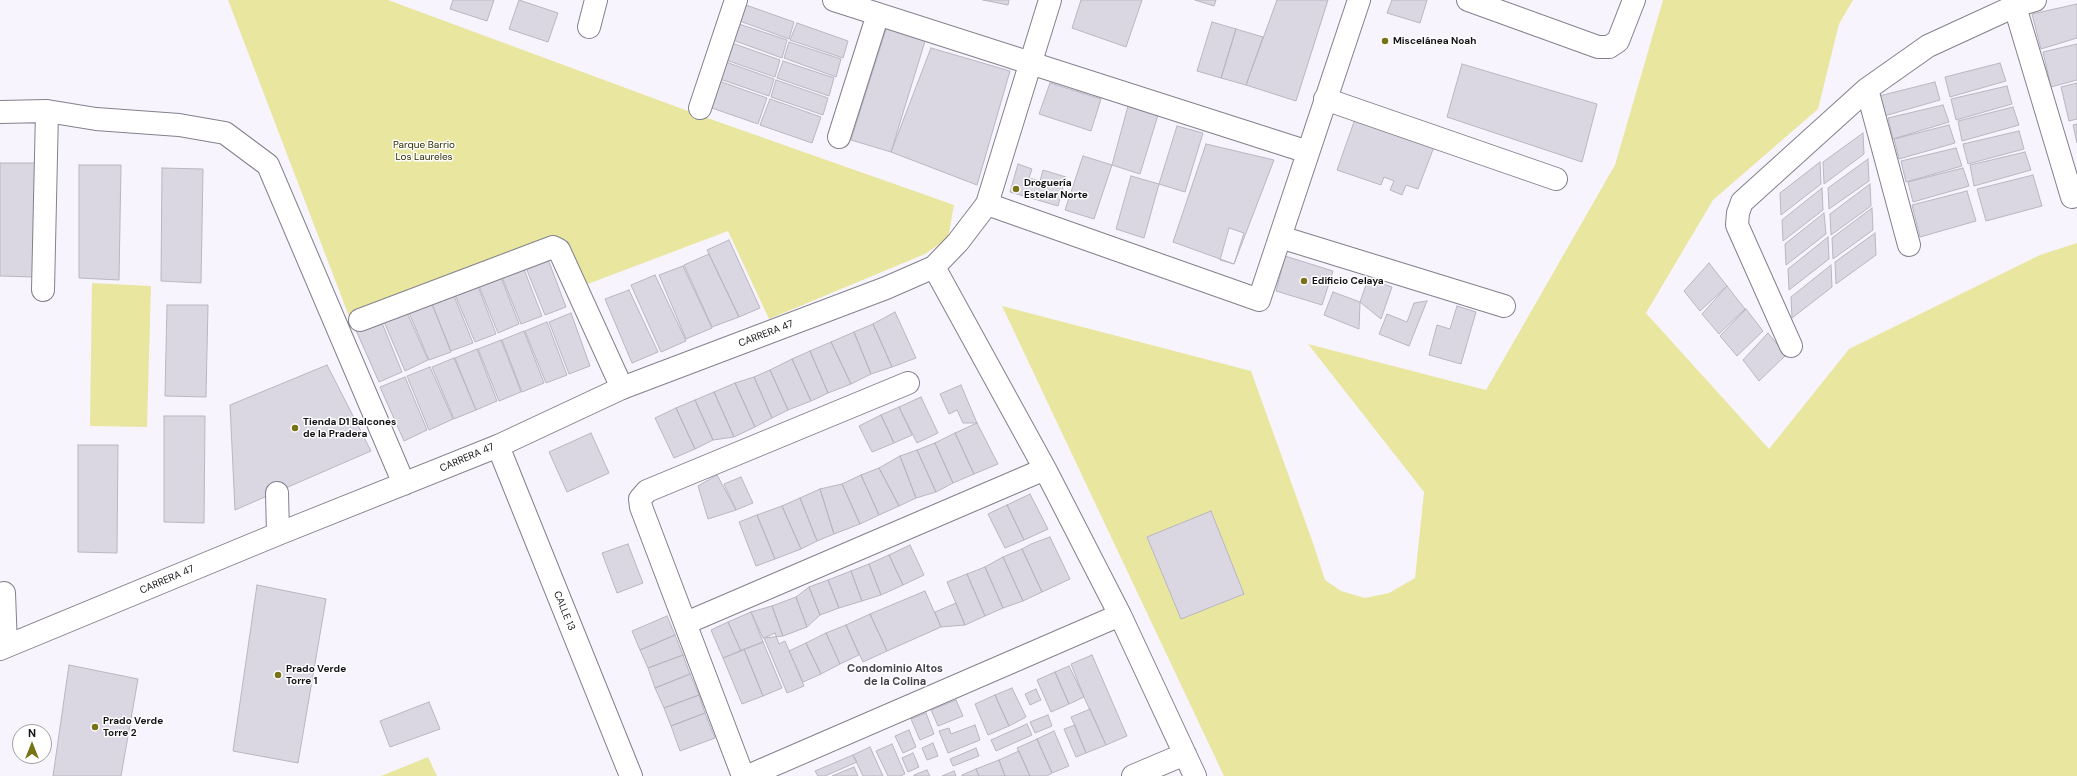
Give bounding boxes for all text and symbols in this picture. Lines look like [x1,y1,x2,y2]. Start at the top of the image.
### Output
place label: Miscelánea Noah [1393,35,1476,47]
marker: Miscelánea Noah [1380,36,1390,46]
park label: Parque Barrio Los Laureles [393,139,455,162]
place label: Droguería Estelar Norte [1024,177,1088,200]
marker: Droguería Estelar Norte [1011,184,1021,194]
place label: Edificio Celaya [1312,275,1384,287]
marker: Edificio Celaya [1299,276,1309,286]
street label: CARRERA 47 [737,318,795,350]
place label: Tienda D1 Balcones de la Pradera [303,416,396,440]
marker: Tienda D1 Balcones de la Pradera [290,423,300,433]
street label: CARRERA 47 [438,441,496,475]
street label: CARRERA 47 [138,563,196,597]
street label: CALLE 13 [551,590,577,632]
district label: Condominio Altos de la Colina [847,662,943,688]
place label: Prado Verde Torre 1 [286,663,346,686]
marker: Prado Verde Torre 1 [273,670,283,680]
place label: Prado Verde Torre 2 [103,715,163,738]
marker: Prado Verde Torre 2 [90,722,100,732]
north arrow [12,724,52,764]
text: N [28,726,36,740]

